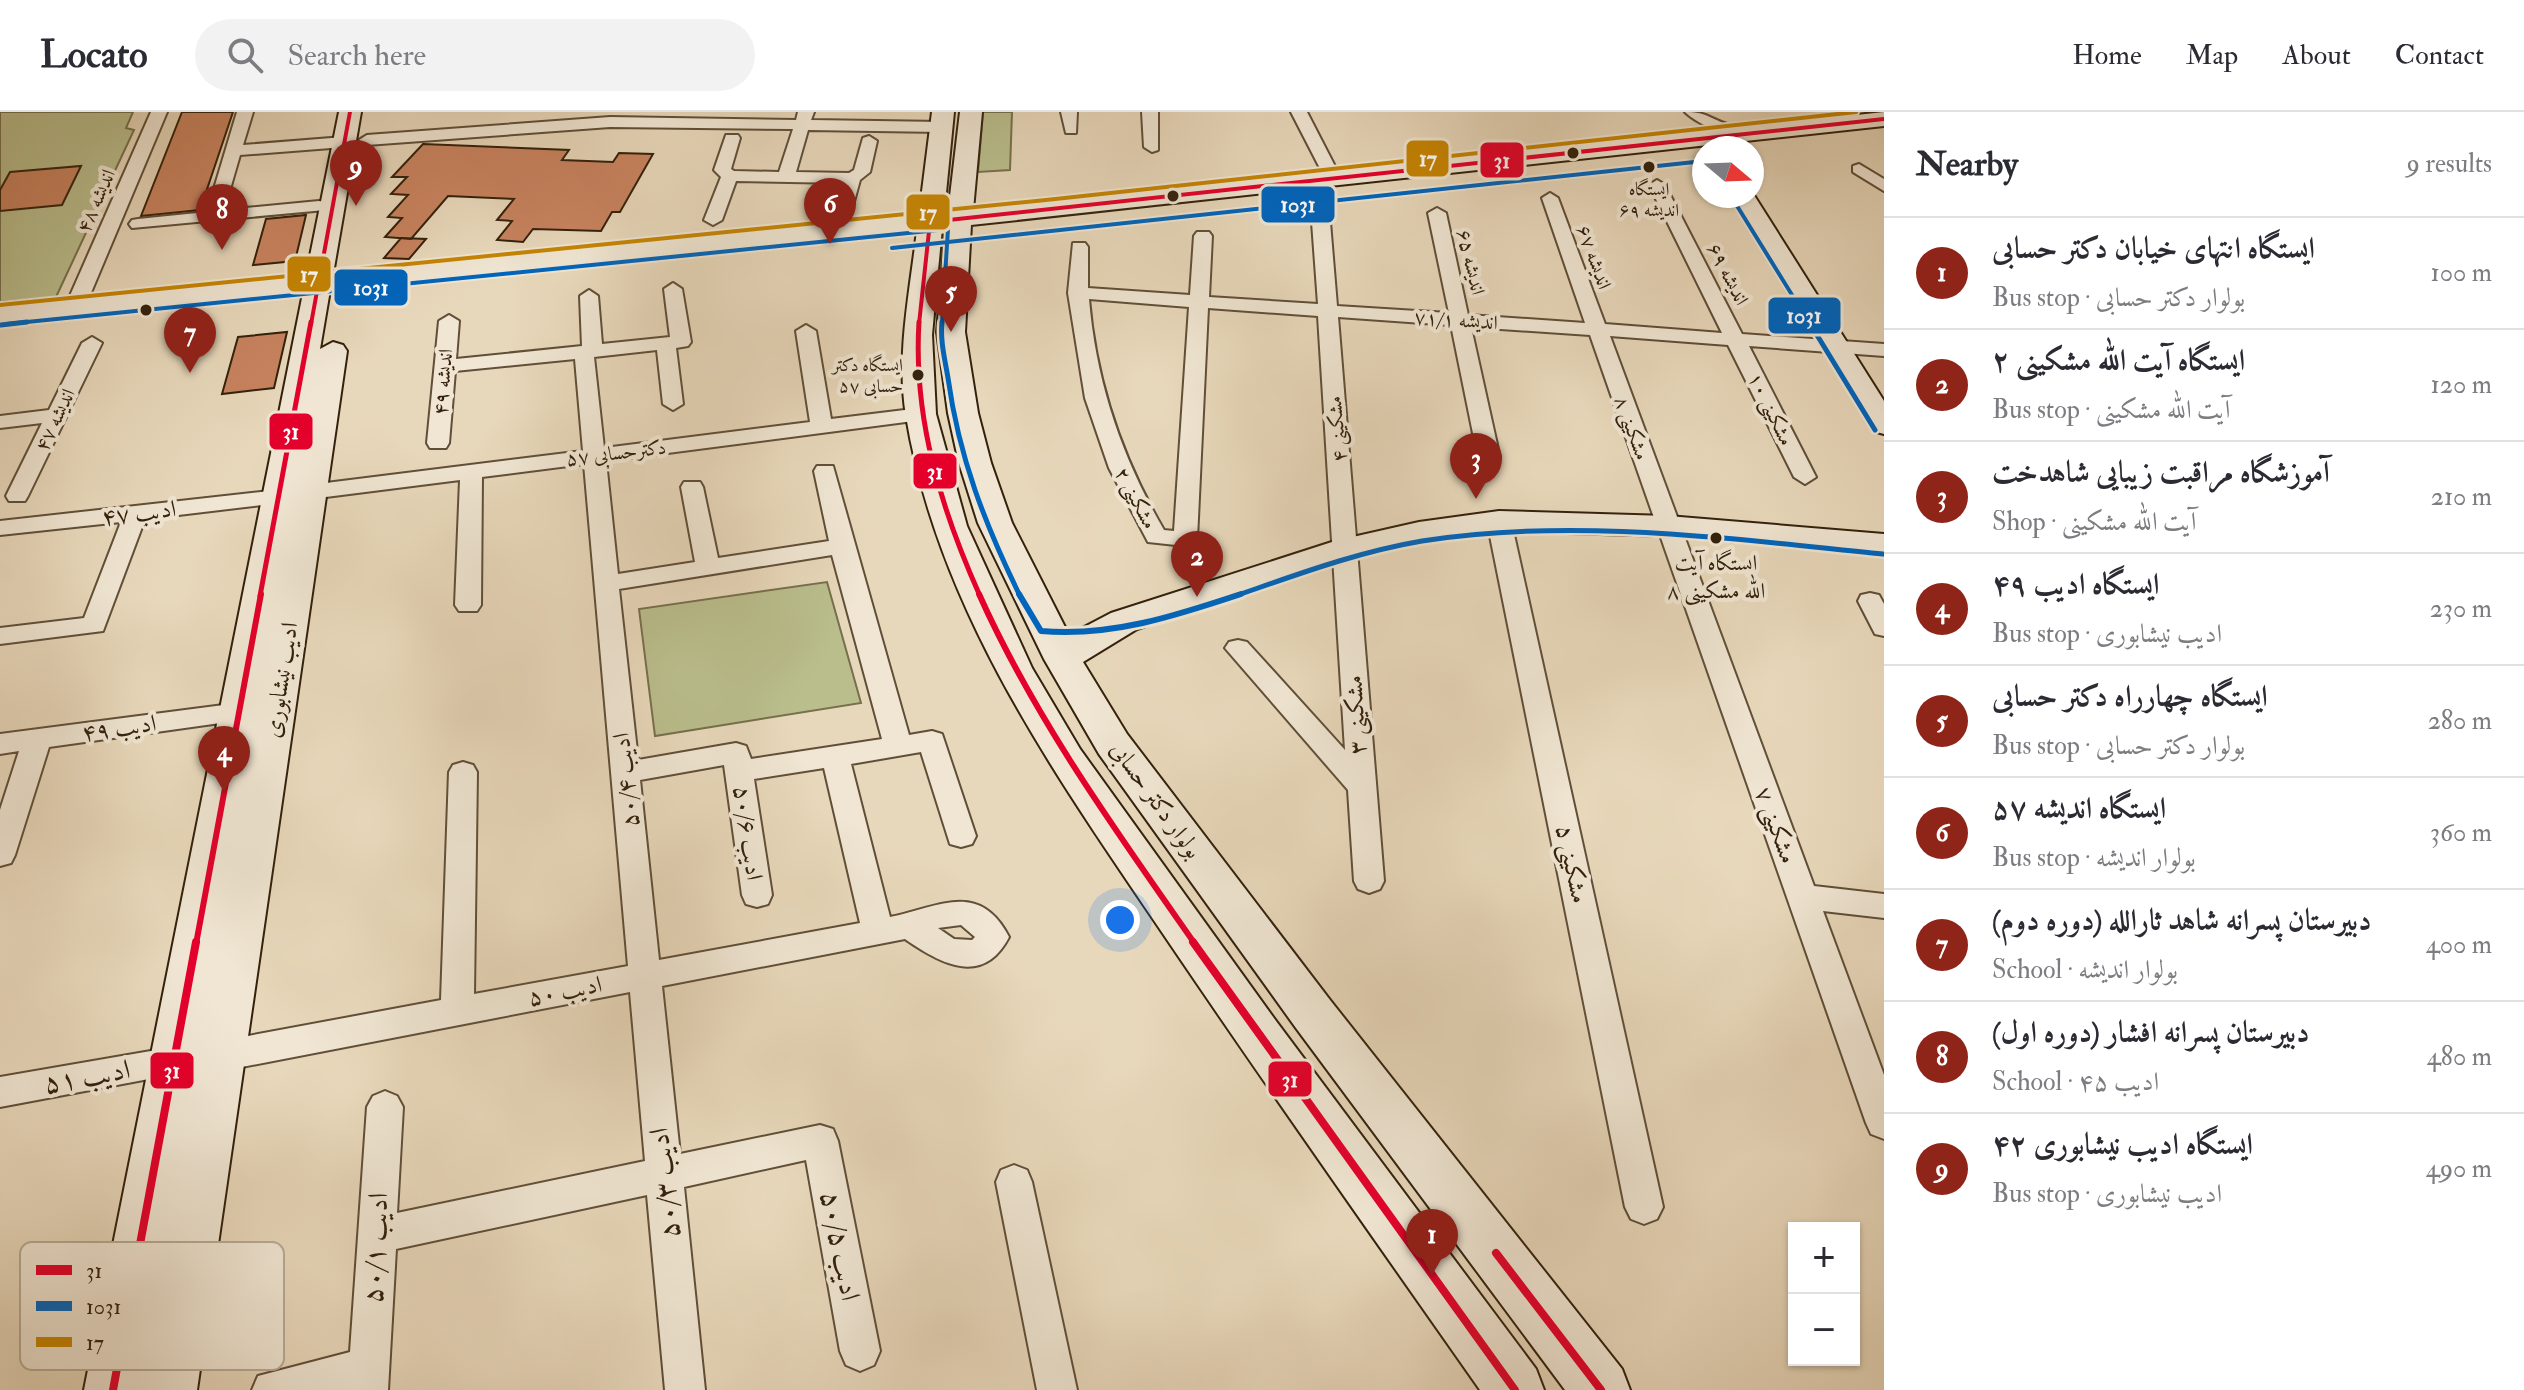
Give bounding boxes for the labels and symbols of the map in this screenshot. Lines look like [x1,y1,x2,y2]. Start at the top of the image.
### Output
north arrow [1692,136,1764,208]
line badge: 17 [1405,139,1450,178]
pin: 9 [330,140,382,206]
line badge: 31 [1479,141,1525,179]
text: 17 [1419,145,1438,173]
unlabelled marker [1565,145,1581,161]
text: 31 [1494,147,1510,175]
marker: ایستگاه اندیشه ۶۹ [1641,159,1657,175]
street label: اندیشه ۴۸ [71,165,121,237]
place label: ایستگاه اندیشه ۶۹ [1619,177,1679,222]
pin: 6 [804,178,856,244]
pin: 8 [196,184,248,250]
line badge: 1031 [1260,185,1336,224]
unlabelled marker [1165,188,1181,204]
text: 1031 [1280,191,1316,219]
line badge: 17 [905,193,951,231]
text: 17 [919,199,938,227]
street label: اندیشه ۶۷ [1571,221,1617,293]
street label: اندیشه ۶۵ [1451,227,1491,297]
street label: اندیشه ۶۹ [1702,239,1754,309]
line badge: 17 [286,255,332,293]
text: 17 [300,261,319,289]
pin: 5 [925,266,977,332]
line badge: 1031 [333,268,409,307]
text: 1031 [353,274,389,302]
line badge: 1031 [1767,296,1842,335]
unlabelled marker [138,302,154,318]
text: 1031 [1786,302,1822,330]
street label: اندیشه ۷۱/۱ [1413,305,1499,335]
pin: 7 [164,307,216,373]
street label: اندیشه ۴۹ [428,348,458,416]
place label: ایستگاه دکتر حسابی ۵۷ [830,353,903,399]
marker: ایستگاه دکتر حسابی ۵۷ [910,367,926,383]
street label: مشکینی ۱۰ [1741,368,1799,450]
street label: اندیشه ۴۷ [29,385,81,455]
street label: مشکینی ۸ [1607,393,1655,464]
street label: مشکینی ۴ [1322,395,1354,463]
line badge: 31 [268,412,314,451]
text: 31 [283,418,299,446]
pin: 3 [1450,433,1502,499]
street label: دکترحسابی ۵۷ [565,434,668,474]
line badge: 31 [912,452,958,490]
text: 31 [927,458,943,486]
street label: مشکینی ۲ [1108,463,1163,534]
street label: ادیب ۴۷ [100,493,178,533]
marker: ایستگاه آیت الله مشکینی ۸ [1708,530,1724,546]
pin: 2 [1171,531,1223,597]
place label: ایستگاه آیت الله مشکینی ۸ [1667,549,1765,606]
street label: ادیب نیشابوری [257,620,305,740]
street label: مشکینی ۳ [1338,674,1375,756]
street label: ادیب ۴۹ [80,707,158,749]
pin: 4 [198,726,250,792]
street label: ادیب ۵۰/۴ [606,731,646,829]
street label: بولوار دکتر حسابی [1102,735,1209,865]
street label: مشکینی ۷ [1747,782,1804,868]
street label: ادیب ۵۰/۶ [726,784,770,882]
street label: مشکینی ۵ [1548,822,1595,906]
your location [1100,900,1140,940]
street label: ادیب ۵۰ [525,969,605,1013]
line badge: 31 [149,1051,195,1090]
street label: ادیب ۵۱ [41,1052,133,1102]
text: 31 [164,1057,180,1085]
line badge: 31 [1267,1060,1313,1098]
text: 31 [1282,1066,1298,1094]
street label: ادیب ۵۰/۳ [642,1126,688,1240]
street label: ادیب ۵۰/۵ [812,1188,868,1304]
street label: ادیب ۵۰/۱ [356,1192,396,1304]
pin: 1 [1406,1209,1458,1275]
legend [20,1242,284,1370]
text: 31 [86,1257,102,1285]
text: 1031 [86,1293,121,1321]
text: 17 [86,1329,104,1357]

